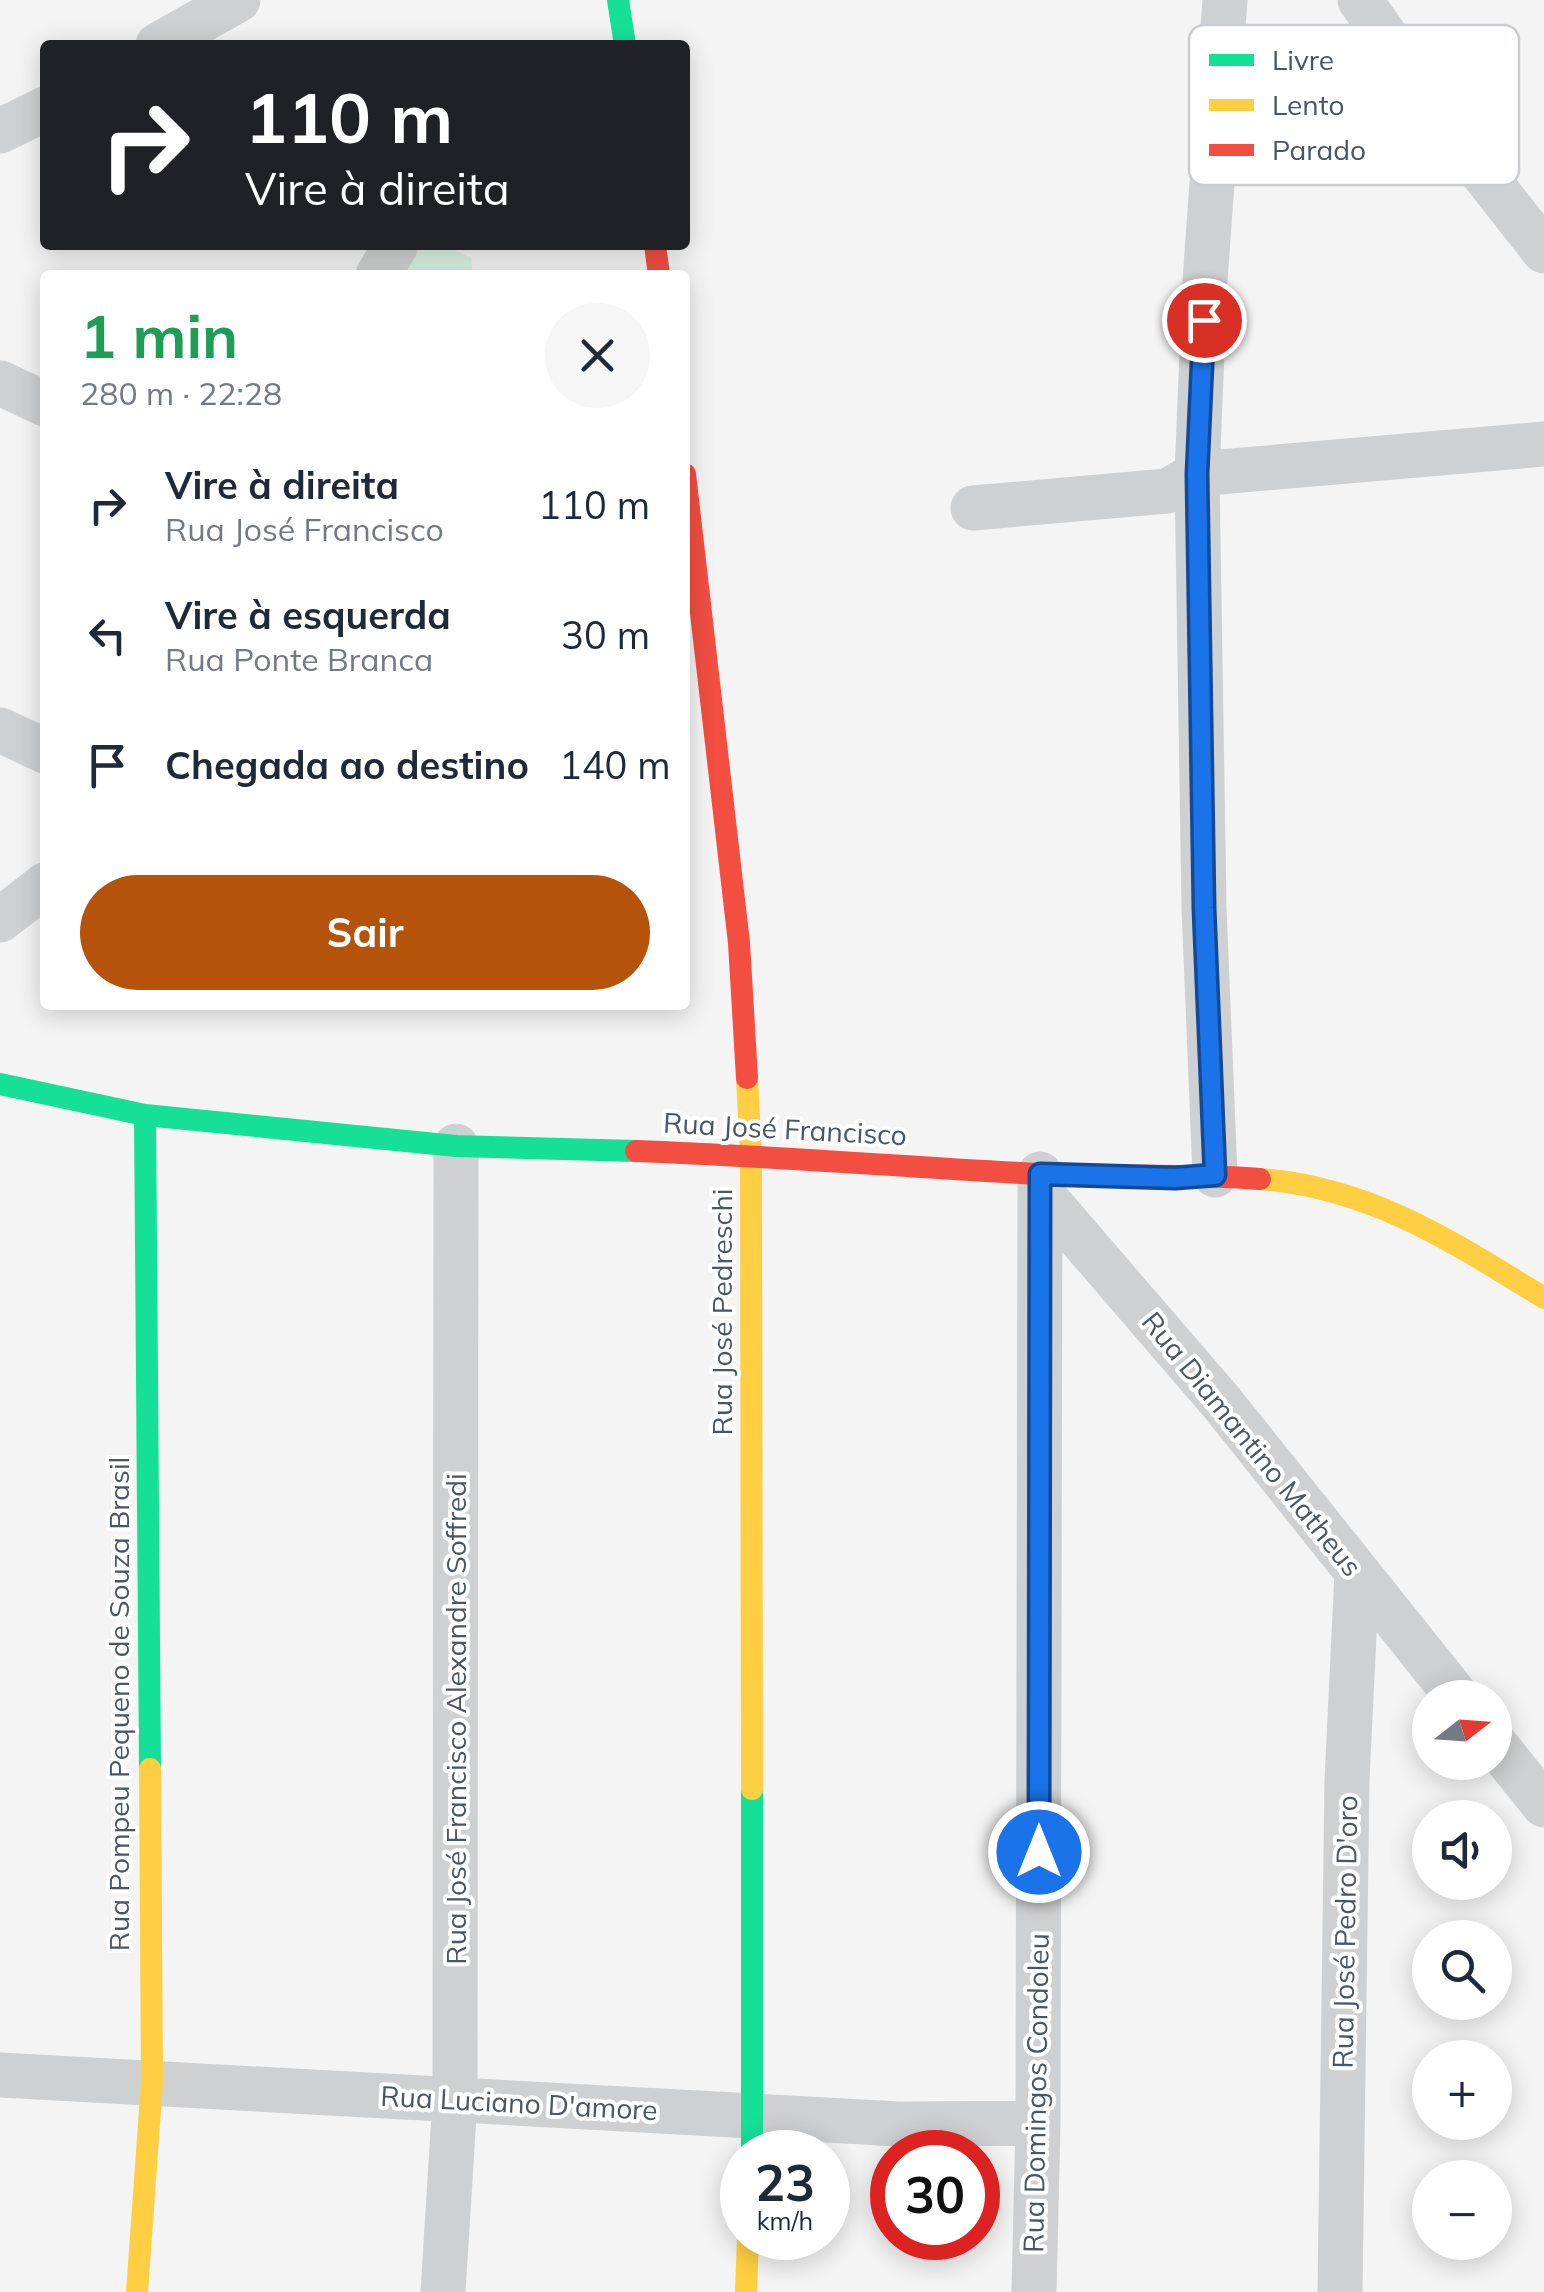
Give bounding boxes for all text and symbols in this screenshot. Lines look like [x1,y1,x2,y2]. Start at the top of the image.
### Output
legend [1189,25,1519,185]
text: Livre [1272,42,1334,77]
text: 110 m [245,73,453,161]
icon: right [80,80,210,210]
text: Lento [1272,87,1344,122]
text: Parado [1272,132,1366,167]
text: Vire à direita [245,160,510,216]
pin [1162,278,1247,363]
icon: arrive [1177,293,1232,348]
text: 1 min [80,298,238,373]
button: close [545,303,650,408]
text: 280 m · 22:28 [80,373,282,413]
text: Vire à direita [165,461,399,509]
icon: right [80,478,135,533]
text: 110 m [538,481,650,529]
text: Rua José Francisco [165,509,444,549]
text: Vire à esquerda [165,591,451,639]
icon: left [80,608,135,663]
text: 30 m [561,611,650,659]
text: Rua Ponte Branca [165,639,433,679]
icon: arrive [80,738,135,793]
text: Chegada ao destino [165,741,529,789]
text: 140 m [559,741,671,789]
button: Sair [80,875,650,990]
street label: Rua José Francisco [662,1105,908,1152]
street label: Rua José Pedreschi [704,1189,739,1435]
street label: Rua Diamantino Matheus [1135,1304,1370,1583]
street label: Rua Pompeu Pequeno de Souza Brasil [101,1457,136,1951]
street label: Rua José Francisco Alexandre Soffredi [438,1473,473,1965]
north arrow [1412,1680,1512,1780]
map controls [1412,1680,1512,2260]
street label: Rua José Pedro D'oro [1325,1795,1364,2069]
position arrow [987,1800,1091,1904]
button: sound [1412,1800,1512,1900]
button: search [1412,1920,1512,2020]
street label: Rua Domingos Condoleu [1015,1933,1056,2253]
button: + [1412,2040,1512,2140]
street label: Rua Luciano D'amore [380,2078,659,2127]
speed limit sign: 30 [870,2130,1000,2260]
text: 23 [755,2151,815,2214]
button: − [1412,2160,1512,2260]
text: km/h [757,2205,813,2236]

